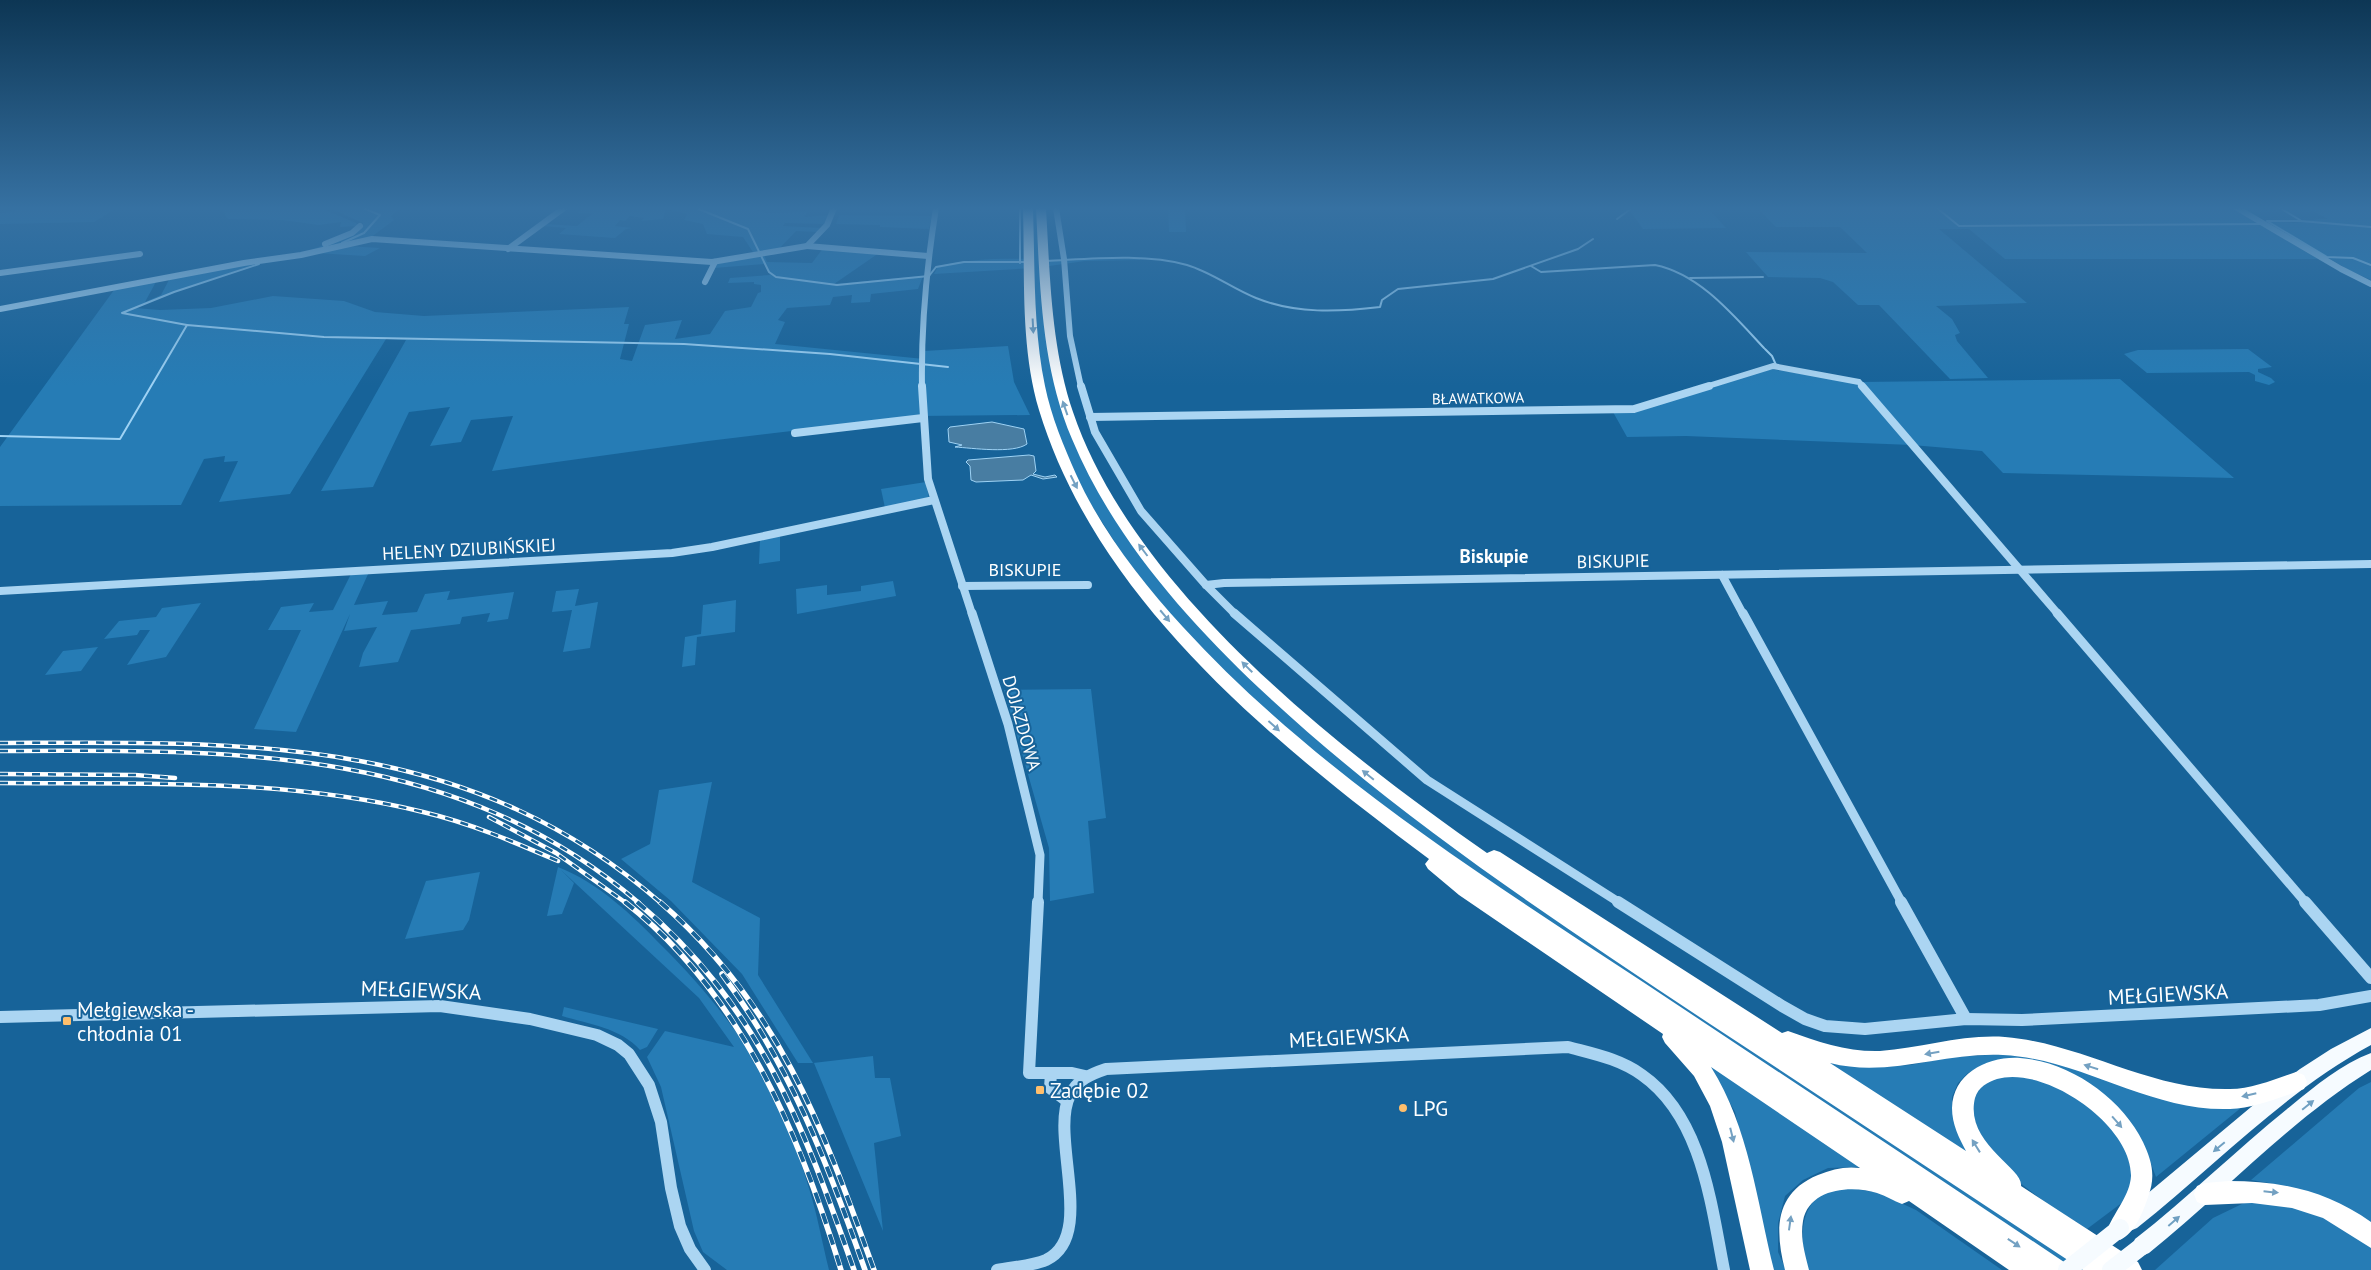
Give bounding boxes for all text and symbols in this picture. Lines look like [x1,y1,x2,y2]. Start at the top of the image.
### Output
one-way arrow [1029,318,1037,334]
street label: BŁAWATKOWA [1432,388,1524,408]
one-way arrow [1061,400,1069,415]
one-way arrow [1070,475,1078,489]
street label: HELENY DZIUBIŃSKIEJ [382,533,556,565]
one-way arrow [1138,544,1149,557]
district label: Biskupie [1460,544,1528,568]
street label: BISKUPIE [1576,549,1650,573]
street label: BISKUPIE [989,558,1061,581]
one-way arrow [1160,609,1171,622]
one-way arrow [1241,661,1253,673]
street label: DOJAZDOWA [997,673,1047,774]
one-way arrow [1267,720,1279,732]
one-way arrow [1362,770,1375,781]
street label: MEŁGIEWSKA [360,974,482,1006]
street label: MEŁGIEWSKA [2107,977,2230,1011]
place label: Mełgiewska - chłodnia 01 [77,996,194,1047]
marker: Mełgiewska - chłodnia 01 [61,1015,73,1027]
street label: MEŁGIEWSKA [1288,1020,1411,1054]
one-way arrow [1923,1049,1939,1057]
one-way arrow [2083,1063,2098,1071]
place label: Zadębie 02 [1050,1077,1150,1104]
marker: Zadębie 02 [1034,1084,1046,1096]
one-way arrow [2241,1091,2256,1099]
place label: LPG [1413,1095,1448,1122]
one-way arrow [2301,1099,2314,1110]
marker: LPG [1397,1102,1409,1114]
one-way arrow [2111,1115,2122,1128]
one-way arrow [1728,1127,1736,1142]
one-way arrow [1971,1139,1980,1153]
one-way arrow [2212,1142,2225,1153]
one-way arrow [2263,1188,2279,1196]
one-way arrow [1786,1214,1794,1230]
one-way arrow [2167,1215,2180,1226]
one-way arrow [2008,1238,2021,1247]

